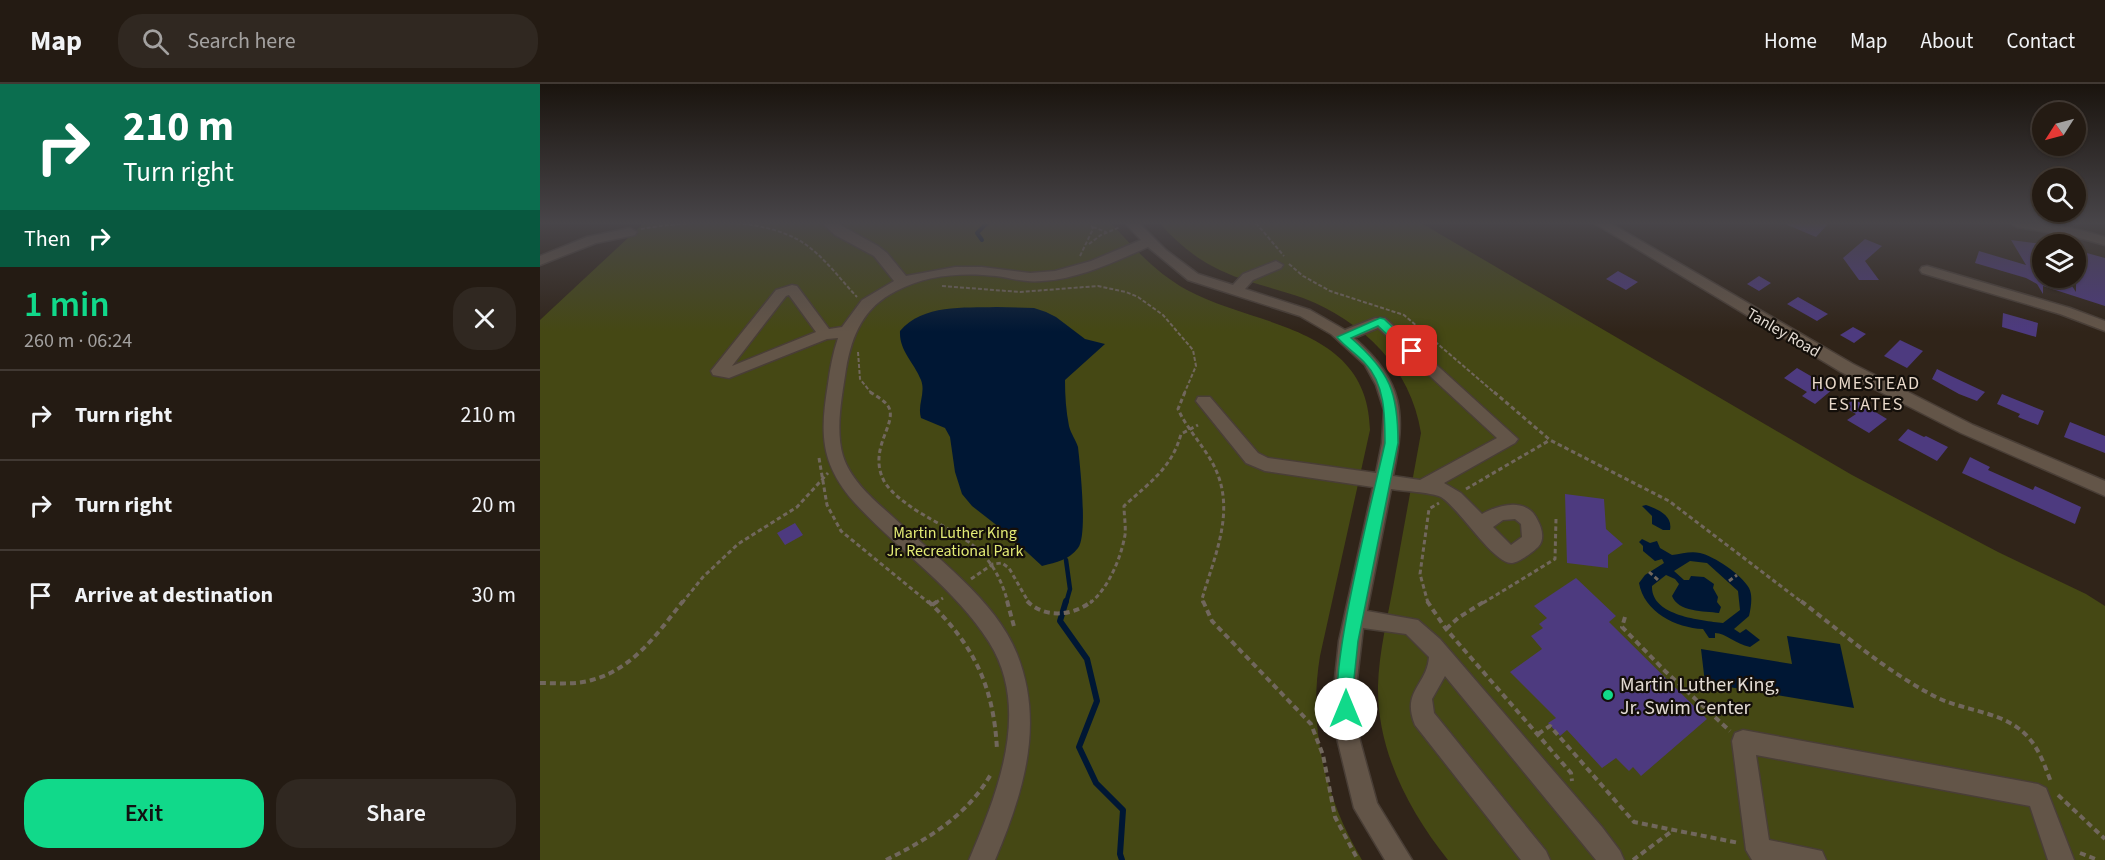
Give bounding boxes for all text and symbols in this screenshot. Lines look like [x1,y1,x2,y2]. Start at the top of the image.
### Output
search box [118,14,538,68]
text: Map [30,21,82,61]
icon: search [139,25,172,58]
text: Search here [187,25,296,57]
text: Home [1764,26,1817,56]
text: Map [1850,26,1888,56]
text: About [1921,26,1973,56]
text: Contact [2006,26,2075,56]
text: 210 m [123,97,234,157]
north arrow [2032,102,2086,156]
map controls [2032,102,2086,288]
icon: right [24,108,102,186]
text: Turn right [123,153,234,192]
button: search [2032,168,2086,222]
icon: right [83,222,116,255]
text: Then [24,223,71,255]
button: layers [2032,234,2086,288]
text: 1 min [24,279,110,330]
button: close [453,287,516,350]
street label: Tanley Road [1743,303,1824,363]
pin [1386,325,1437,376]
text: 260 m · 06:24 [24,327,132,355]
icon: arrive [1395,334,1428,367]
district label: HOMESTEAD ESTATES [1812,371,1921,417]
icon: right [24,399,57,432]
text: Turn right [75,399,172,431]
text: 210 m [461,399,516,431]
icon: right [24,489,57,522]
text: Turn right [75,489,172,521]
text: 20 m [471,489,516,521]
park label: Martin Luther King Jr. Recreational Park [887,522,1023,562]
icon: arrive [24,579,57,612]
text: Arrive at destination [75,579,273,611]
text: 30 m [471,579,516,611]
place label: Martin Luther King, Jr. Swim Center [1620,671,1780,722]
position arrow [1314,677,1378,741]
marker: Martin Luther King, Jr. Swim Center [1601,688,1615,702]
button: Exit [24,779,264,848]
button: Share [276,779,516,848]

